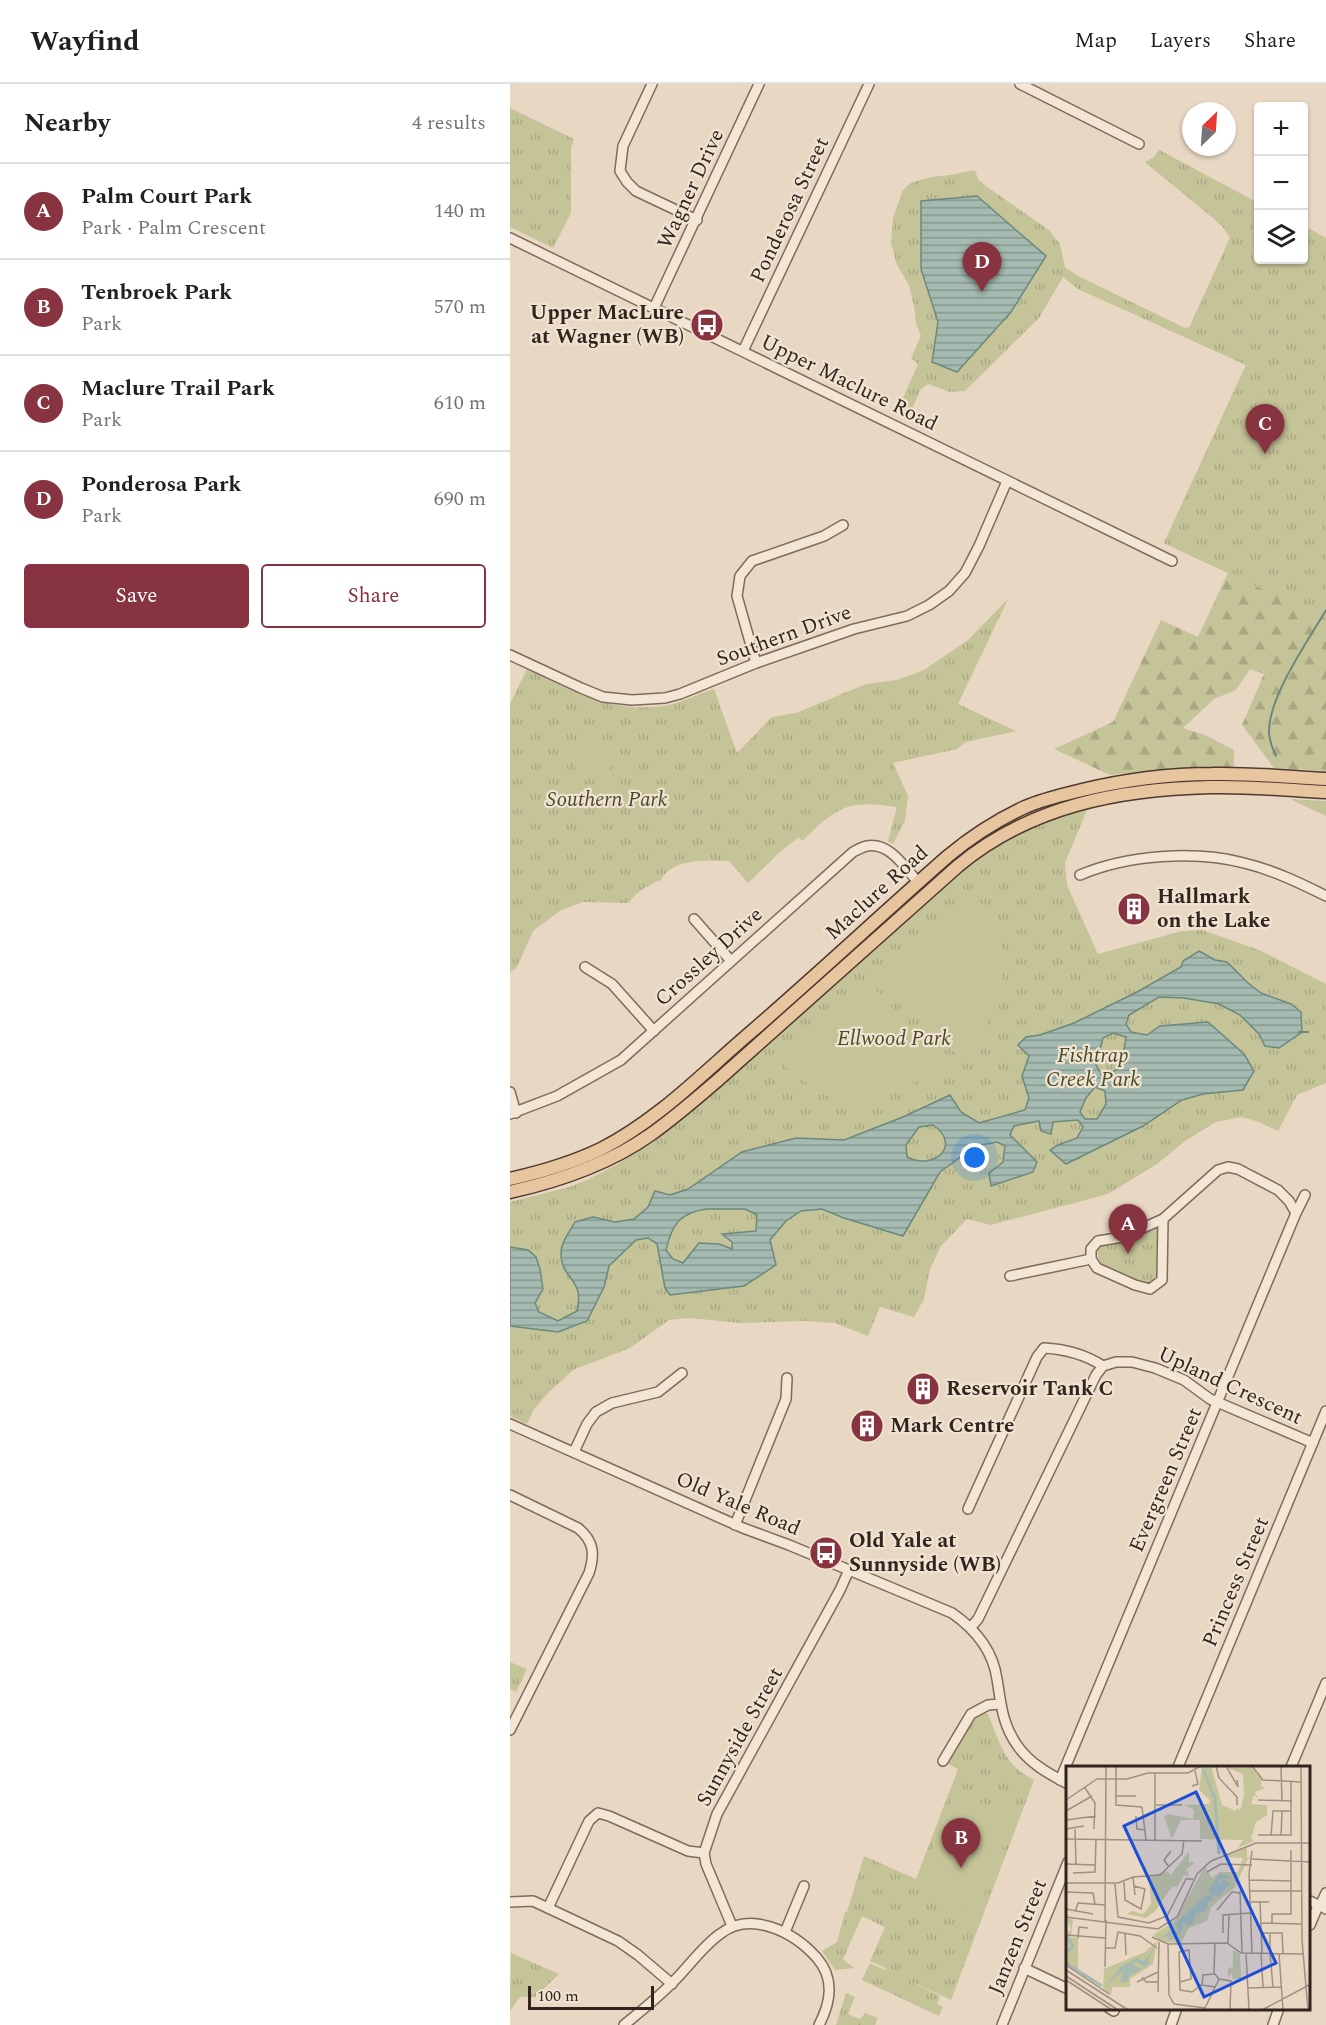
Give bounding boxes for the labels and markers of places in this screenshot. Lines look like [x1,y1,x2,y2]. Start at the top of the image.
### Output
pin: D [962,242,1002,292]
place label: Upper MacLure at Wagner (WB) [530,297,684,353]
bus stop icon: Upper MacLure at Wagner (WB) [689,307,725,343]
pin: C [1246,404,1284,454]
place label: Hallmark on the Lake [1157,881,1271,937]
building icon: Hallmark on the Lake [1116,891,1152,927]
pin: A [1108,1204,1148,1254]
building icon: Reservoir Tank C [905,1371,941,1407]
place label: Reservoir Tank C [946,1373,1114,1405]
building icon: Mark Centre [849,1408,885,1444]
place label: Mark Centre [890,1410,1014,1442]
place label: Old Yale at Sunnyside (WB) [849,1525,1001,1581]
bus stop icon: Old Yale at Sunnyside (WB) [808,1535,844,1571]
pin: B [942,1818,980,1868]

